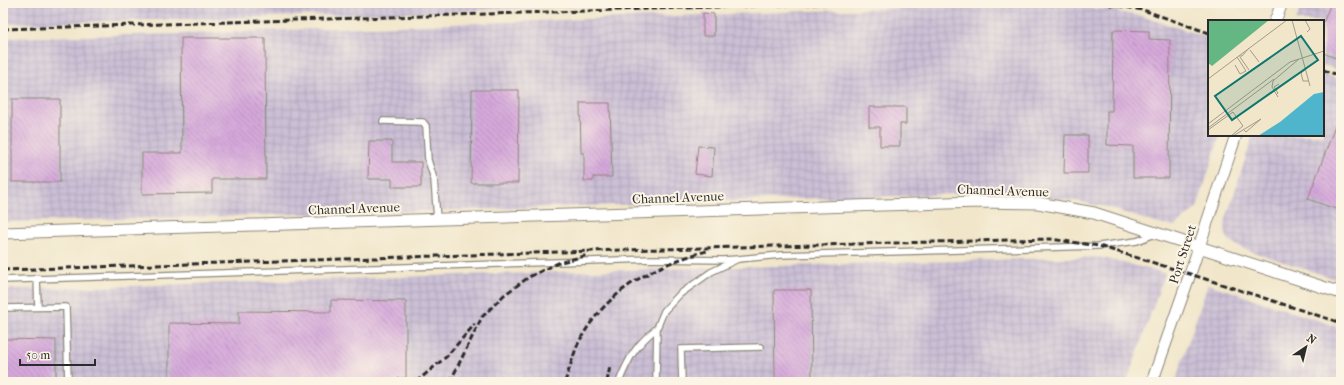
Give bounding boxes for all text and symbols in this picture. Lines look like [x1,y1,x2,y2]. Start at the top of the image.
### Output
inset map [1208,20,1324,136]
street label: Channel Avenue [957,181,1050,200]
street label: Channel Avenue [632,188,725,207]
street label: Channel Avenue [308,199,401,218]
street label: Port Street [1166,222,1199,286]
north arrow [1286,327,1326,367]
text: N [1304,331,1319,347]
scale bar [20,341,95,367]
text: 50 m [26,348,50,362]

